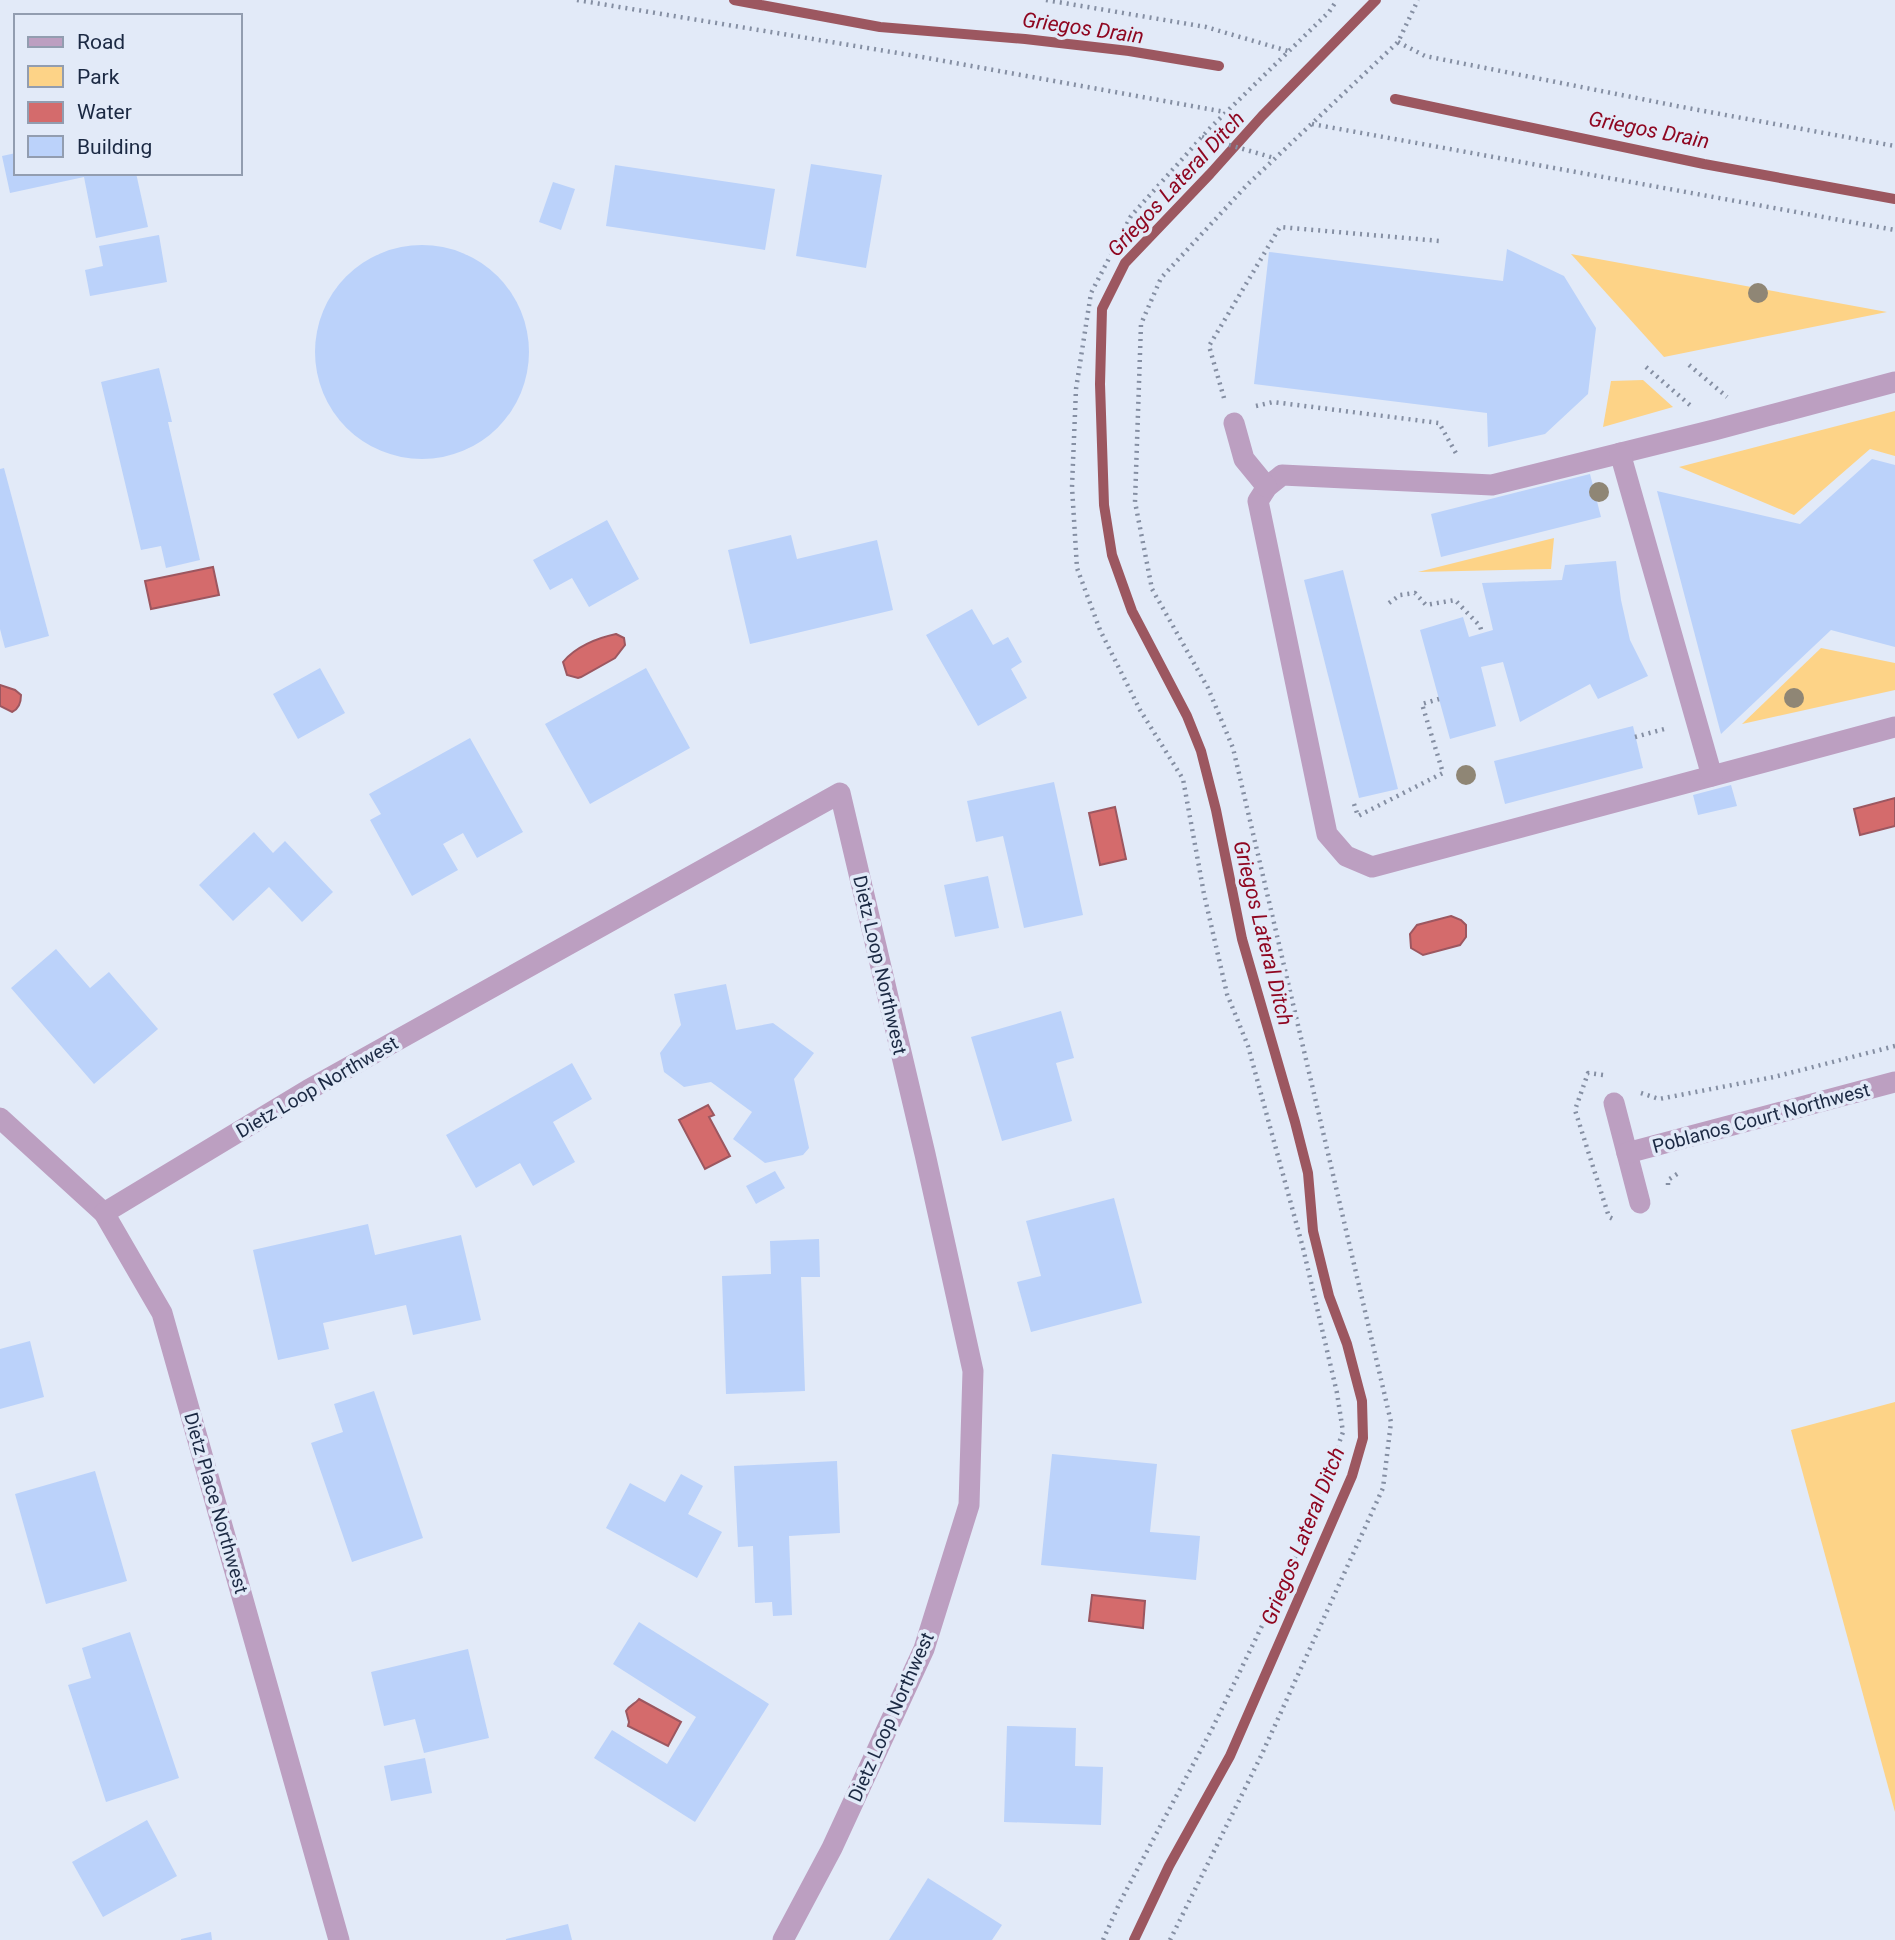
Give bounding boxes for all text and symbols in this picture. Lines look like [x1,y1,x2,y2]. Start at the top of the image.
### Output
water label: Griegos Drain [1021,8,1145,48]
legend [14,14,242,175]
text: Road [77,30,125,54]
text: Park [77,65,120,89]
text: Water [77,100,132,124]
water label: Griegos Lateral Ditch [1103,107,1249,261]
water label: Griegos Drain [1587,107,1711,153]
text: Building [77,135,152,159]
water label: Griegos Lateral Ditch [1228,838,1298,1028]
street label: Dietz Loop Northwest [848,873,912,1057]
street label: Dietz Loop Northwest [232,1031,402,1143]
street label: Poblanos Court Northwest [1650,1078,1872,1158]
street label: Dietz Place Northwest [179,1410,253,1596]
water label: Griegos Lateral Ditch [1256,1444,1350,1628]
street label: Dietz Loop Northwest [843,1629,939,1805]

